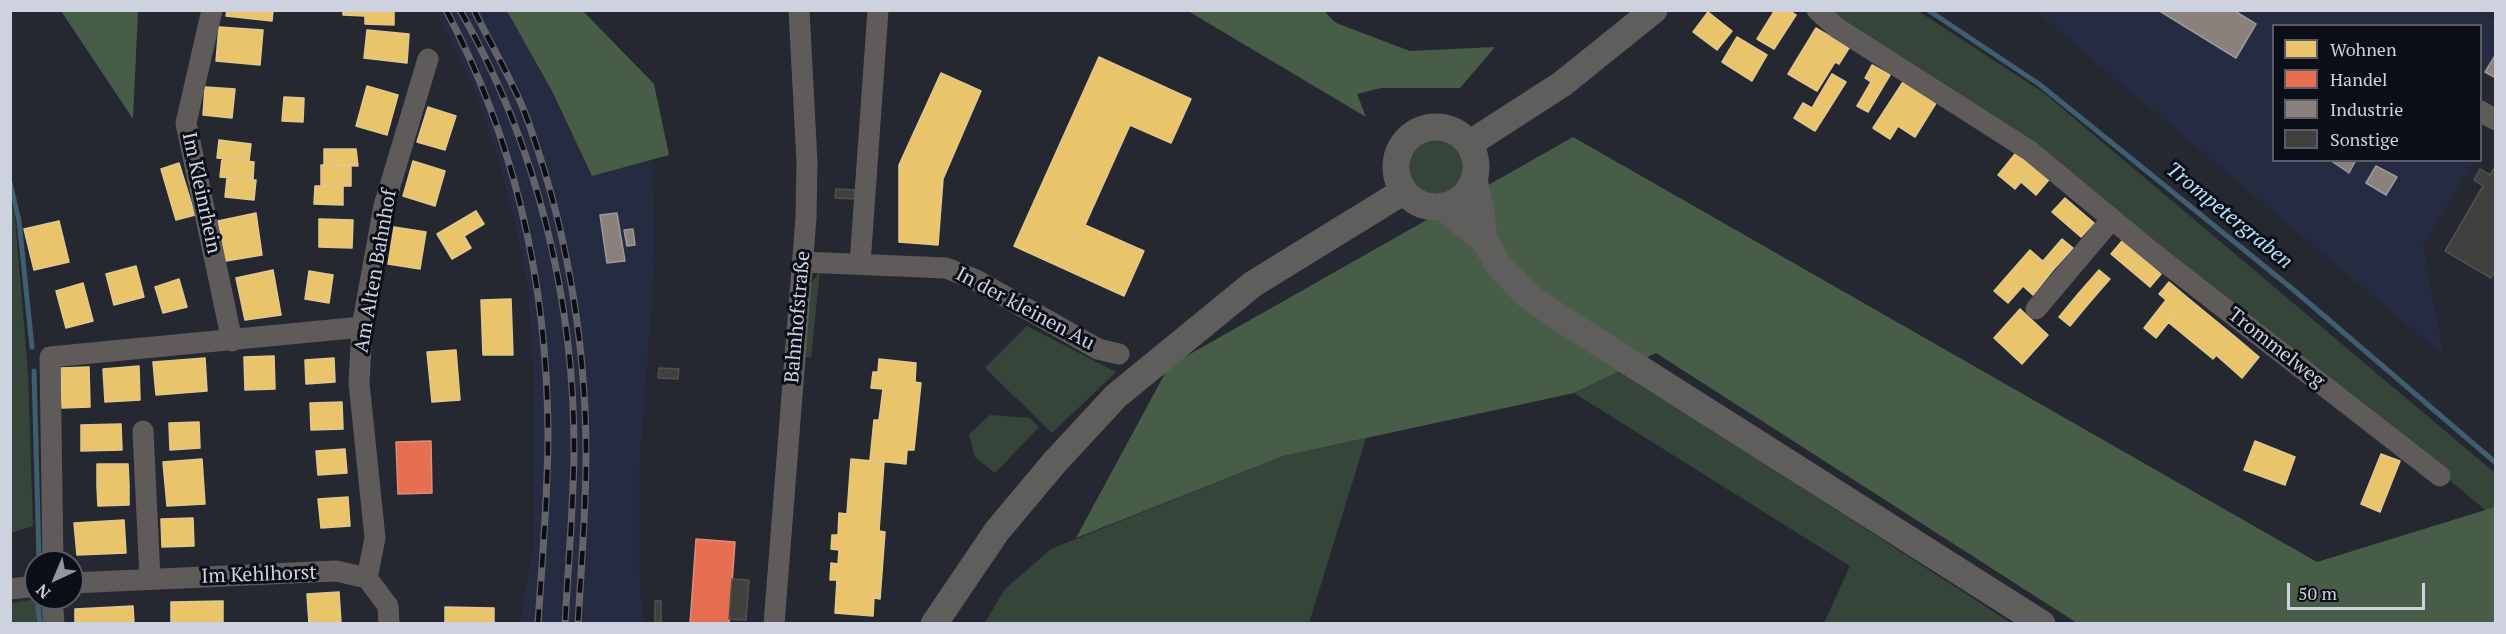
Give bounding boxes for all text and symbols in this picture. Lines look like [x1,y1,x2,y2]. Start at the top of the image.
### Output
legend [2272,24,2482,162]
text: Wohnen [2330,37,2397,61]
text: Handel [2330,67,2387,91]
text: Industrie [2330,97,2403,121]
text: Sonstige [2330,127,2399,151]
street label: Im Kleinrhein [176,130,226,256]
water label: Trompetergraben [2161,157,2297,275]
street label: Am Alten Bahnhof [350,188,402,354]
street label: Bahnhofstraße [780,250,816,384]
street label: In der kleinen Au [952,262,1098,356]
street label: Trommelweg [2223,303,2329,393]
north arrow [24,550,84,610]
street label: Im Kehlhorst [201,561,317,589]
scale bar [2290,571,2428,609]
text: N [31,579,55,604]
text: 50 m [2298,581,2337,605]

